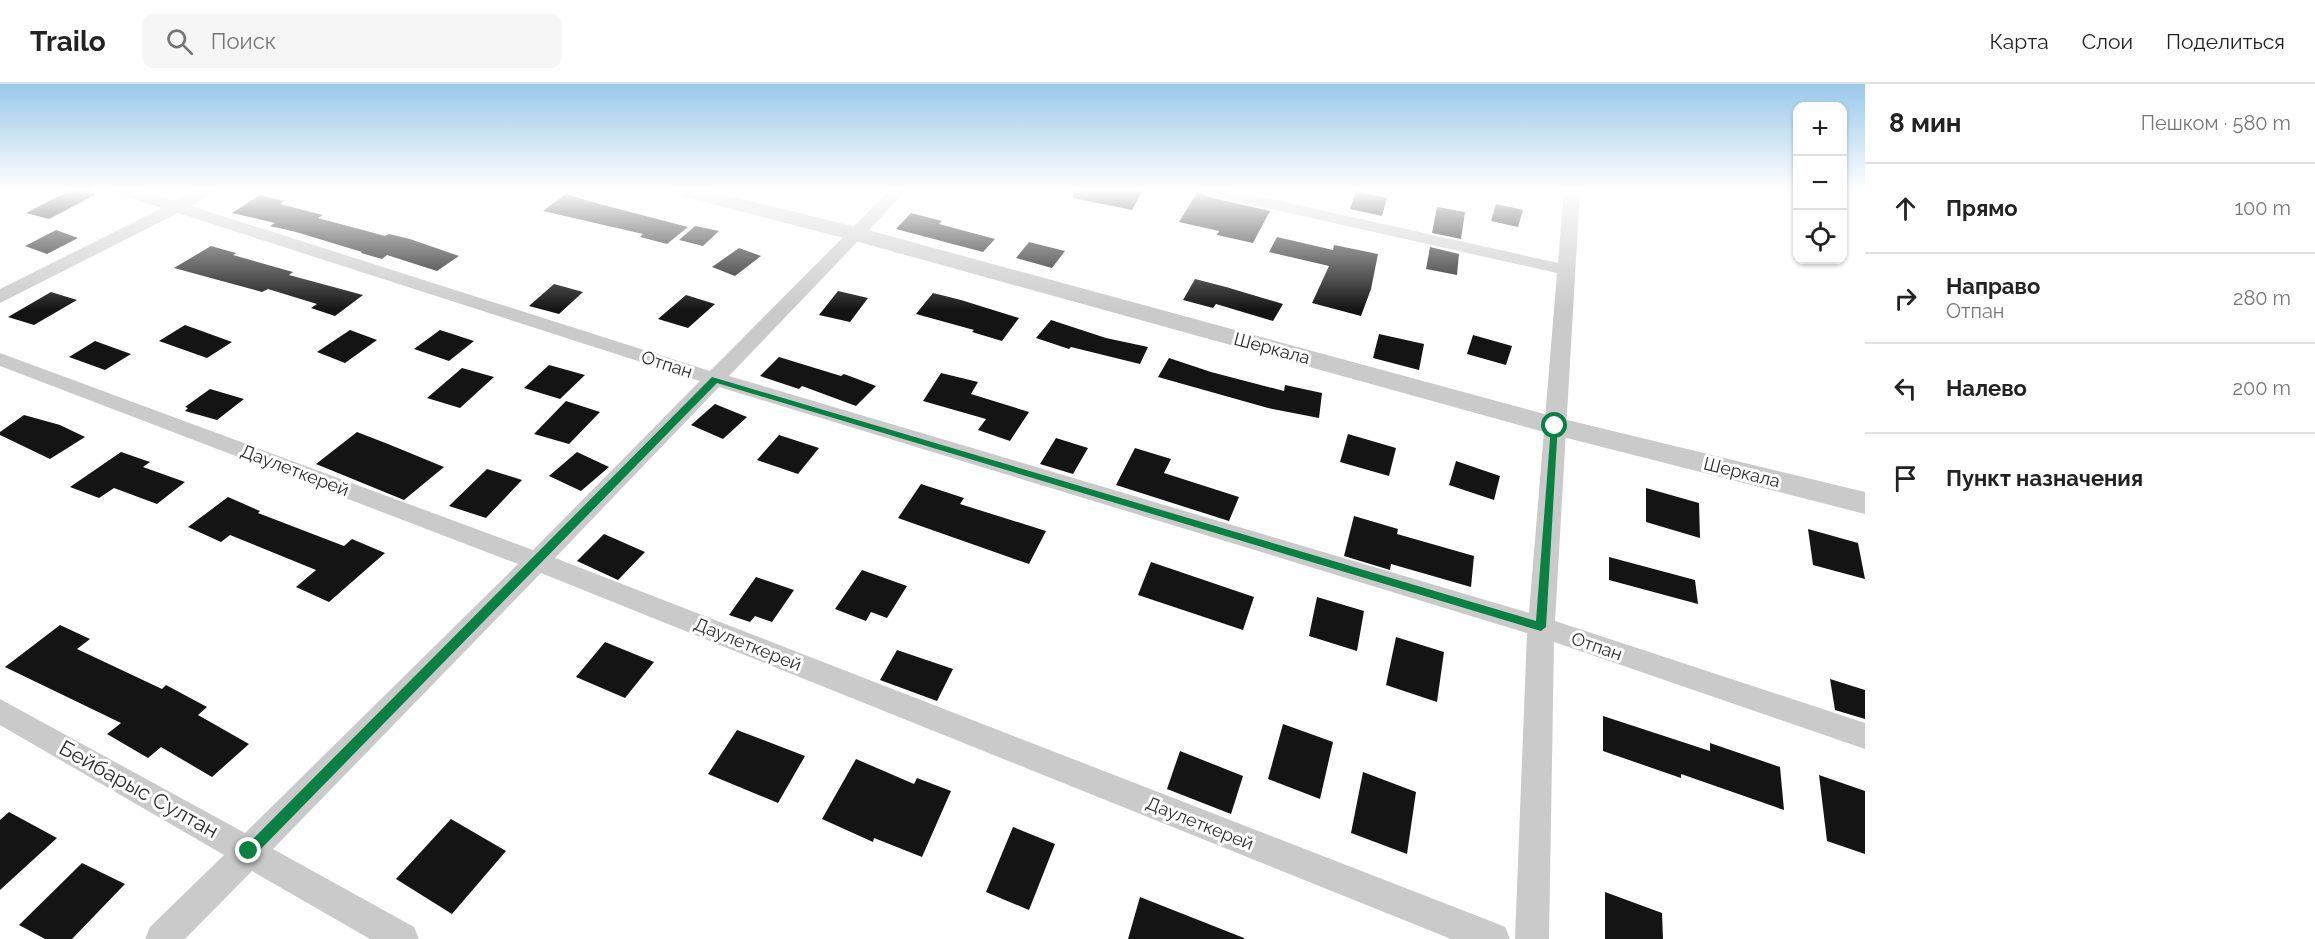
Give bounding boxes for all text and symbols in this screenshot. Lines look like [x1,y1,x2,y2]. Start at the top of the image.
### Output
search box [142,14,562,68]
text: Trailo [30,25,106,58]
icon: search [163,25,196,58]
text: Поиск [211,28,276,54]
text: Карта [1990,29,2049,54]
text: Слои [2082,29,2133,54]
text: Поделиться [2166,29,2285,54]
map controls [1793,102,1847,264]
button: + [1793,102,1847,156]
text: 8 мин [1889,108,1962,138]
text: Пешком · 580 m [2141,111,2291,135]
button: − [1793,156,1847,210]
icon: ahead [1889,192,1922,225]
text: Прямо [1946,195,2018,221]
text: 100 m [2234,196,2291,220]
button: locate [1793,210,1847,264]
text: Направо [1946,273,2040,299]
icon: right [1889,282,1922,315]
text: 280 m [2233,286,2291,310]
text: Отпан [1946,299,2004,323]
street label: Шеркала [1232,328,1312,368]
street label: Отпан [639,346,695,382]
icon: left [1889,372,1922,405]
text: Налево [1946,375,2027,401]
text: 200 m [2233,376,2291,400]
route start [1541,412,1567,438]
street label: Даулеткерей [238,440,352,500]
street label: Шеркала [1702,452,1782,492]
icon: arrive [1889,462,1922,495]
text: Пункт назначения [1946,465,2143,491]
street label: Даулеткерей [691,613,805,675]
street label: Отпан [1569,628,1625,664]
street label: Бейбарыс Султан [55,735,223,843]
street label: Даулеткерей [1143,792,1257,854]
route end [235,837,261,863]

